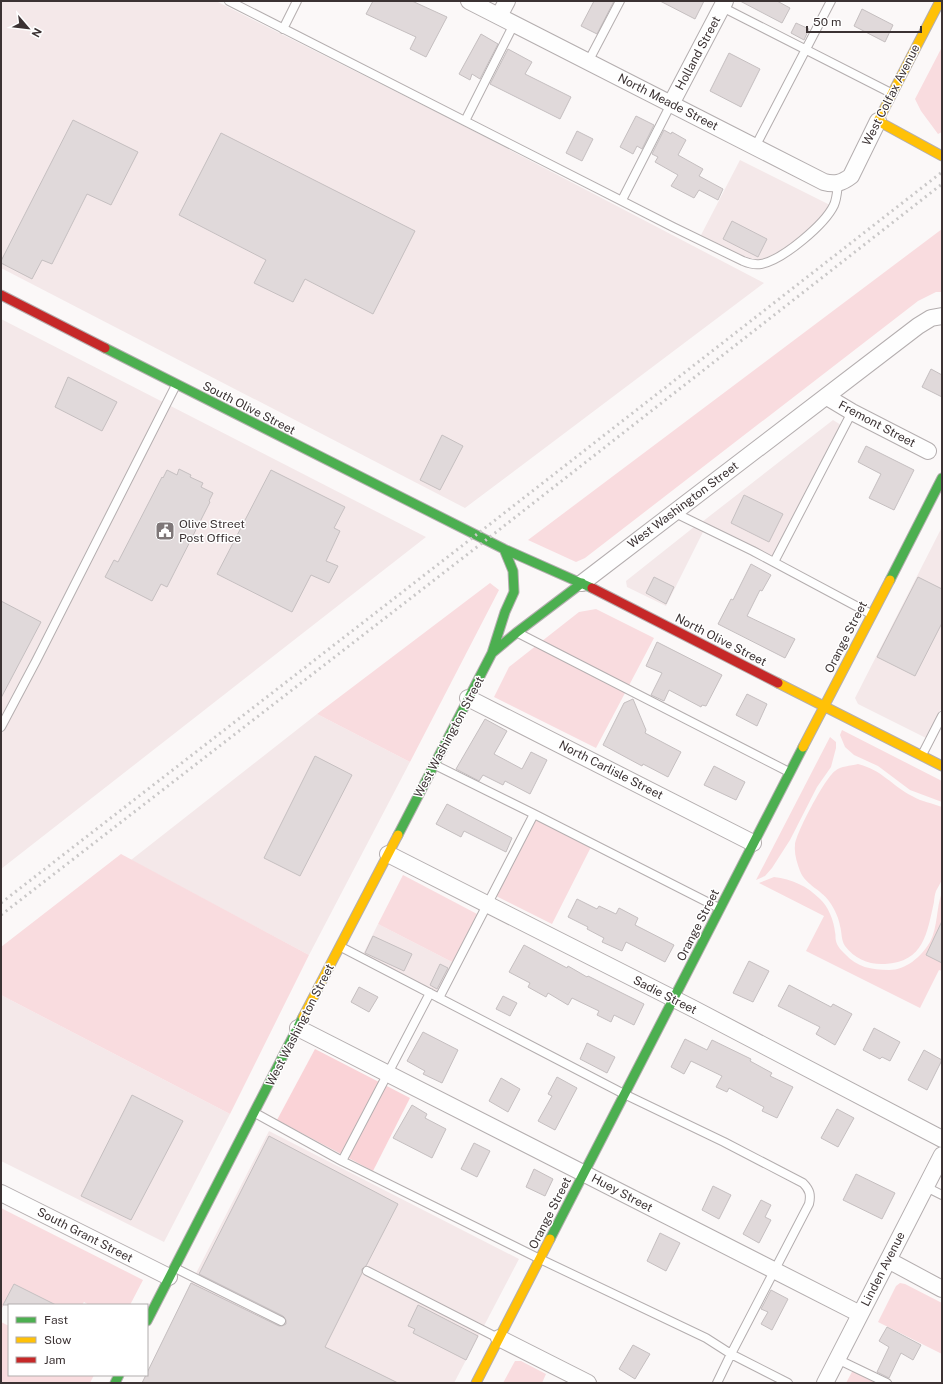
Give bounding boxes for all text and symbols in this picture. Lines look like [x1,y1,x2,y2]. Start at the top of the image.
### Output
north arrow [8,8,48,48]
scale bar [807,8,921,34]
street label: Holland Street [673,13,723,92]
text: 50 m [813,15,841,29]
text: N [30,26,44,39]
street label: West Colfax Avenue [859,42,923,148]
street label: North Meade Street [616,71,721,133]
street label: South Olive Street [200,379,298,438]
street label: Fremont Street [836,398,918,450]
street label: West Washington Street [625,459,741,551]
place label: Olive Street Post Office [179,517,245,545]
public building icon: Olive Street Post Office [154,520,176,542]
street label: Orange Street [822,598,870,675]
street label: North Olive Street [673,611,769,669]
street label: West Washington Street [411,674,487,800]
street label: North Carlisle Street [557,738,666,802]
street label: Orange Street [674,886,722,963]
street label: West Washington Street [263,961,337,1088]
street label: Sadie Street [631,973,699,1017]
street label: Huey Street [589,1171,655,1215]
street label: Orange Street [526,1174,574,1251]
street label: South Grant Street [35,1205,135,1265]
street label: Linden Avenue [858,1229,908,1309]
legend [8,1304,148,1376]
text: Fast [44,1313,69,1327]
text: Slow [44,1333,72,1347]
text: Jam [44,1353,66,1367]

